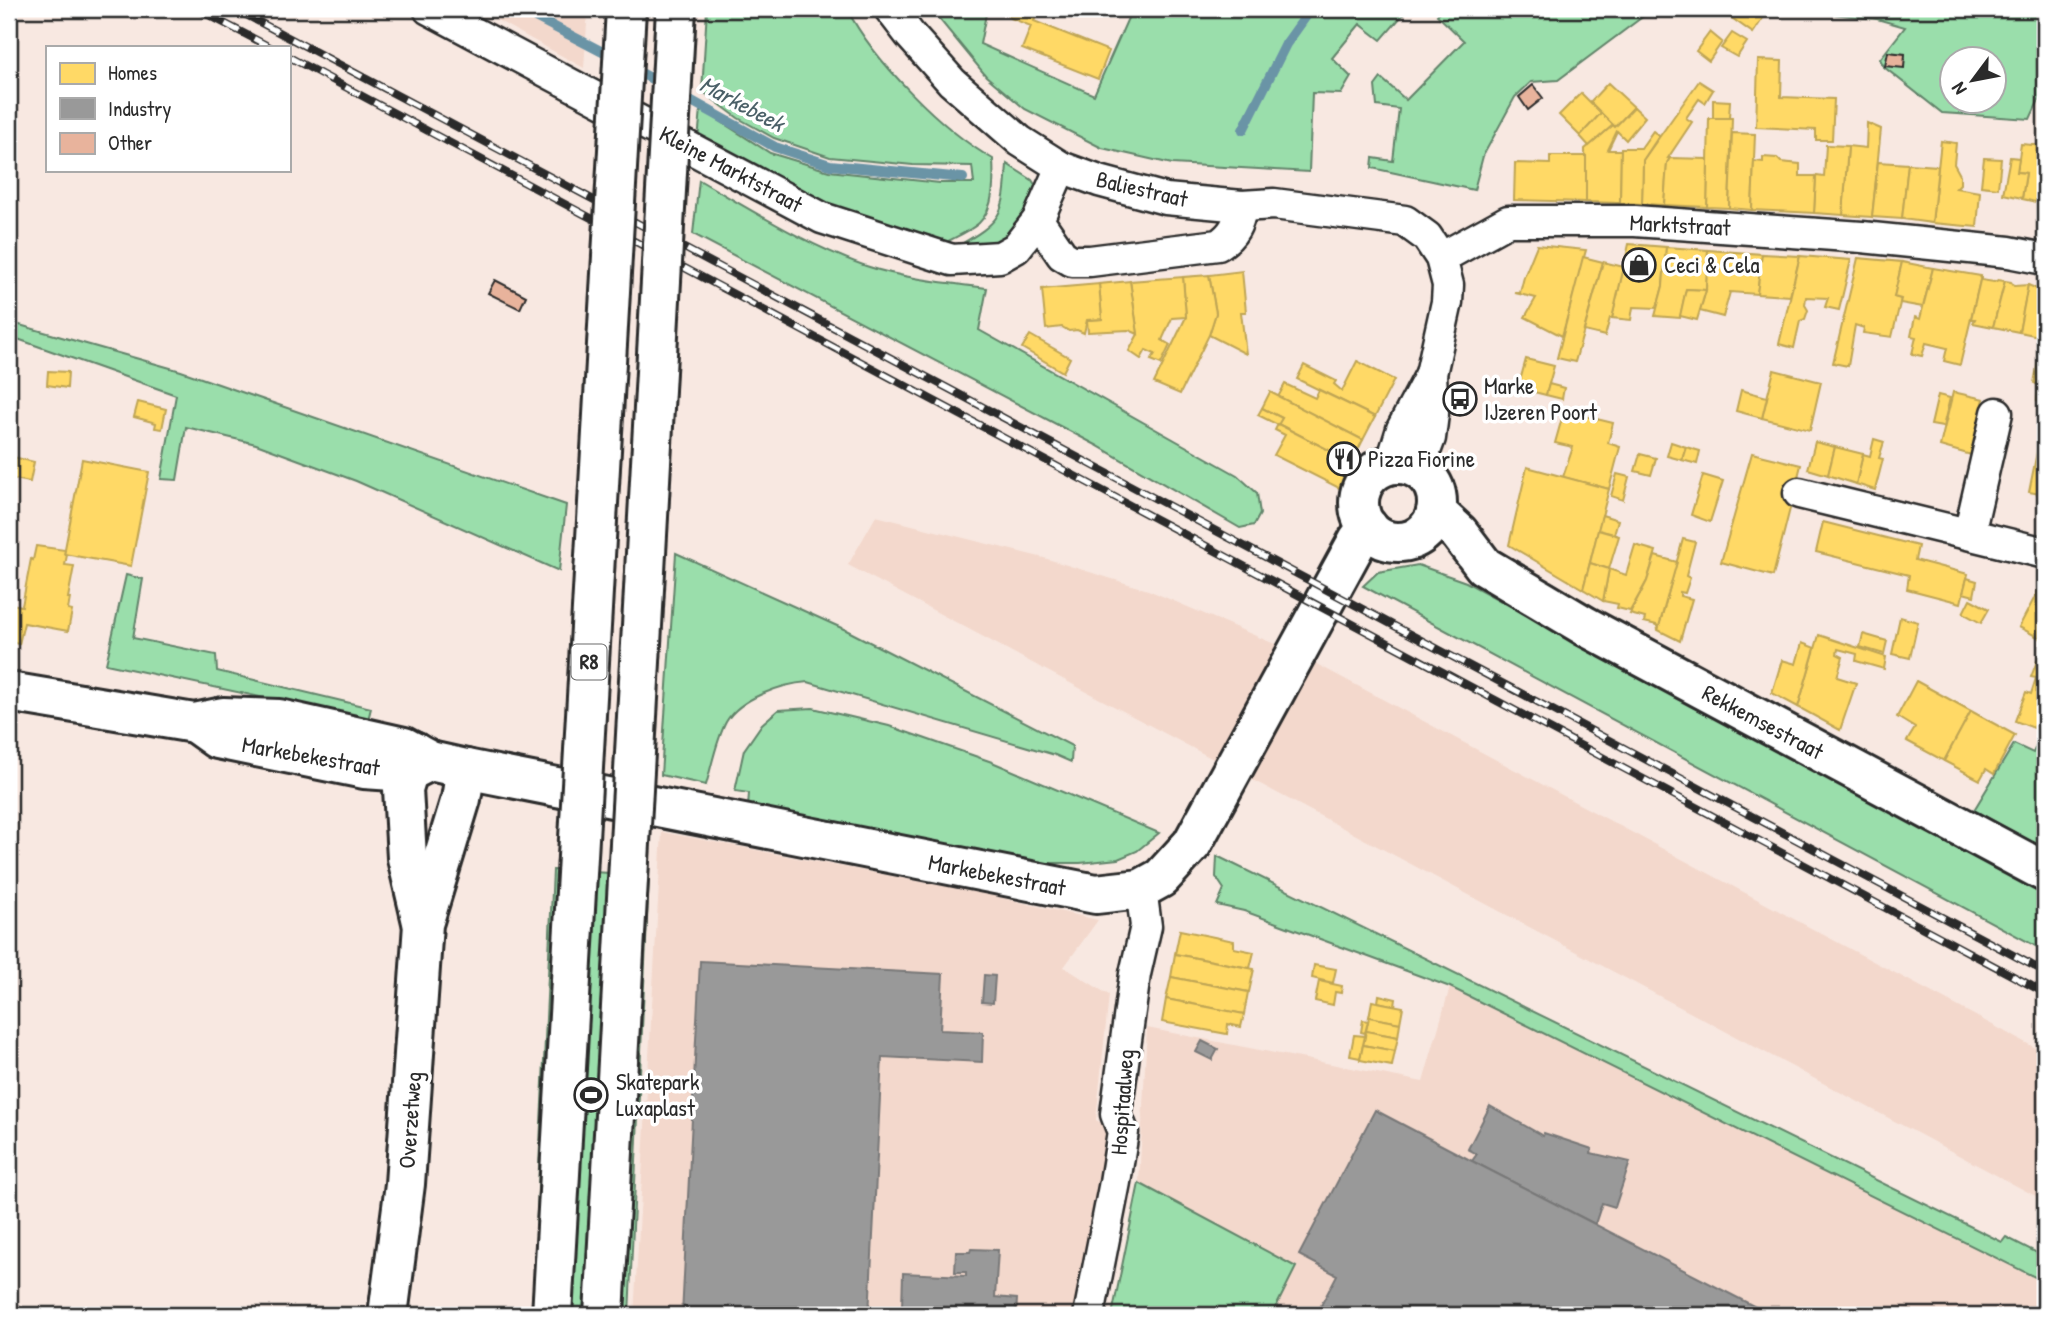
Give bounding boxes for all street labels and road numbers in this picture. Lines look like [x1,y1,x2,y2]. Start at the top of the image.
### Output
street label: Kleine Marktstraat [654,118,809,220]
street label: Baliestraat [1093,163,1192,214]
street label: Marktstraat [1629,206,1732,243]
road number: R8 [572,644,606,680]
street label: Rekkemsestraat [1697,677,1830,767]
street label: Markebekestraat [240,728,383,783]
street label: Markebekestraat [926,846,1069,903]
street label: Hospitaalweg [1102,1048,1141,1156]
street label: Overzetweg [391,1071,428,1169]

